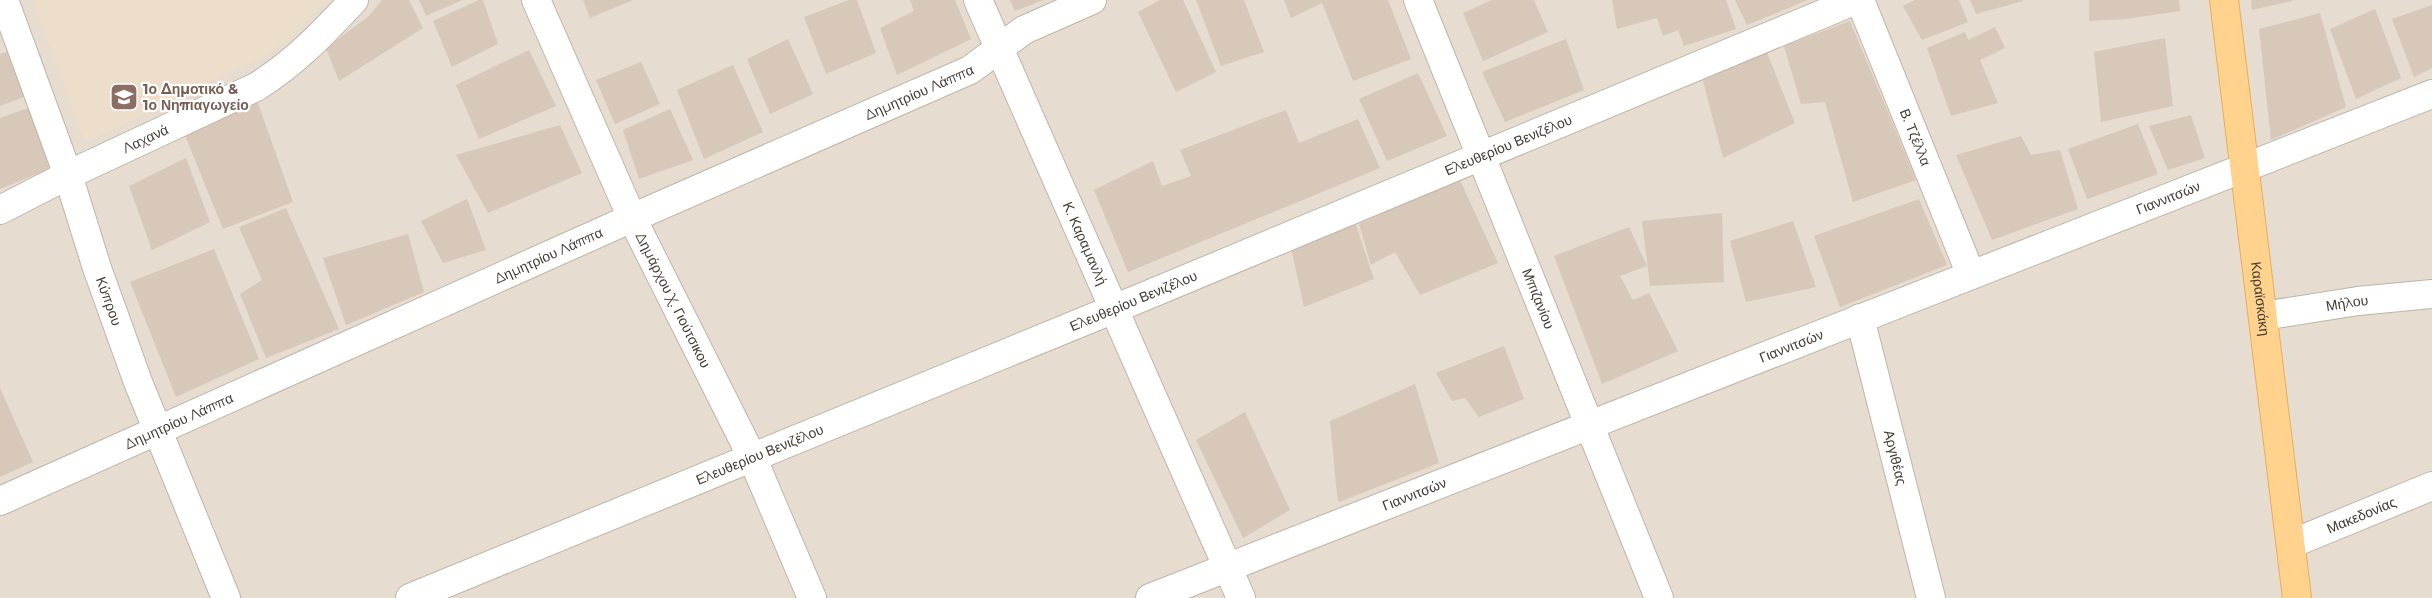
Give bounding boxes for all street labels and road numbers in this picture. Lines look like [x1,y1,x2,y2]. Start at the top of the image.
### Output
street label: Δημητρίου Λάππα [862,61,976,124]
street label: Β. Τζέλλα [1896,106,1935,169]
street label: Ελευθερίου Βενιζέλου [1442,110,1575,179]
street label: Λαχανά [120,120,171,157]
street label: Γιαννιτσών [2134,177,2203,218]
street label: Κ. Καραμανλή [1059,199,1111,288]
street label: Δημητρίου Λάππα [491,223,606,288]
street label: Δημάρχου Χ. Γιούτσικου [632,229,715,371]
street label: Καραϊσκάκη [2247,261,2274,337]
street label: Ελευθερίου Βενιζέλου [1067,266,1200,335]
street label: Μπιζανίου [1518,266,1559,332]
street label: Κύπρου [92,274,126,328]
street label: Μήλου [2325,291,2369,315]
street label: Γιαννιτσών [1757,325,1826,367]
street label: Δημητρίου Λάππα [122,389,236,453]
street label: Ελευθερίου Βενιζέλου [693,420,826,489]
street label: Αργιθέας [1880,428,1911,487]
street label: Γιαννιτσών [1380,473,1449,515]
street label: Μακεδονίας [2324,493,2399,537]

